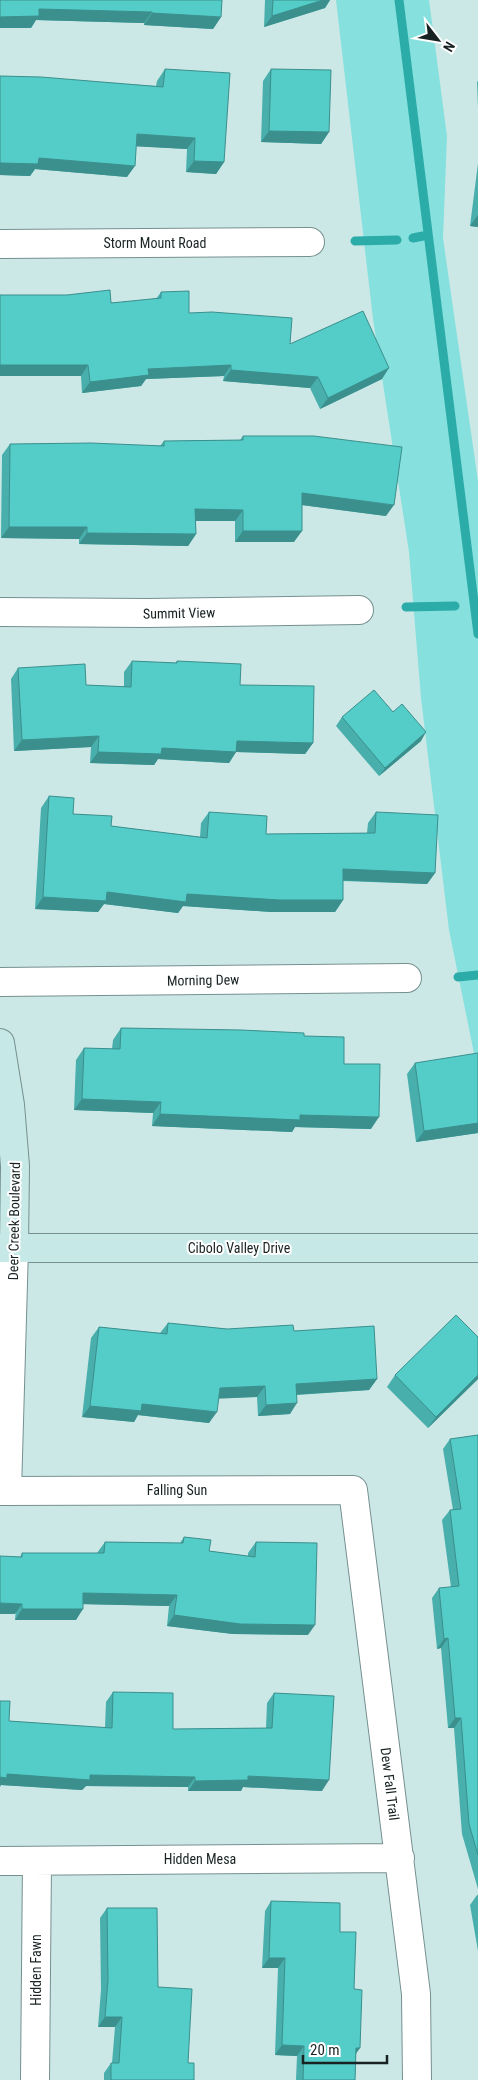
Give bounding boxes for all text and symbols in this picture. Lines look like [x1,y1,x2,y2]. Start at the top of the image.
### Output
north arrow [413,15,463,65]
text: N [440,39,458,54]
street label: Storm Mount Road [104,235,206,251]
street label: Summit View [143,604,215,622]
street label: Morning Dew [167,971,239,989]
street label: Deer Creek Boulevard [5,1162,23,1280]
street label: Cibolo Valley Drive [188,1240,291,1256]
street label: Falling Sun [147,1482,207,1498]
street label: Dew Fall Trail [378,1747,402,1821]
street label: Hidden Mesa [164,1851,236,1867]
street label: Hidden Fawn [28,1934,44,2006]
scale bar [303,2032,387,2064]
text: 20 m [310,2041,340,2059]

